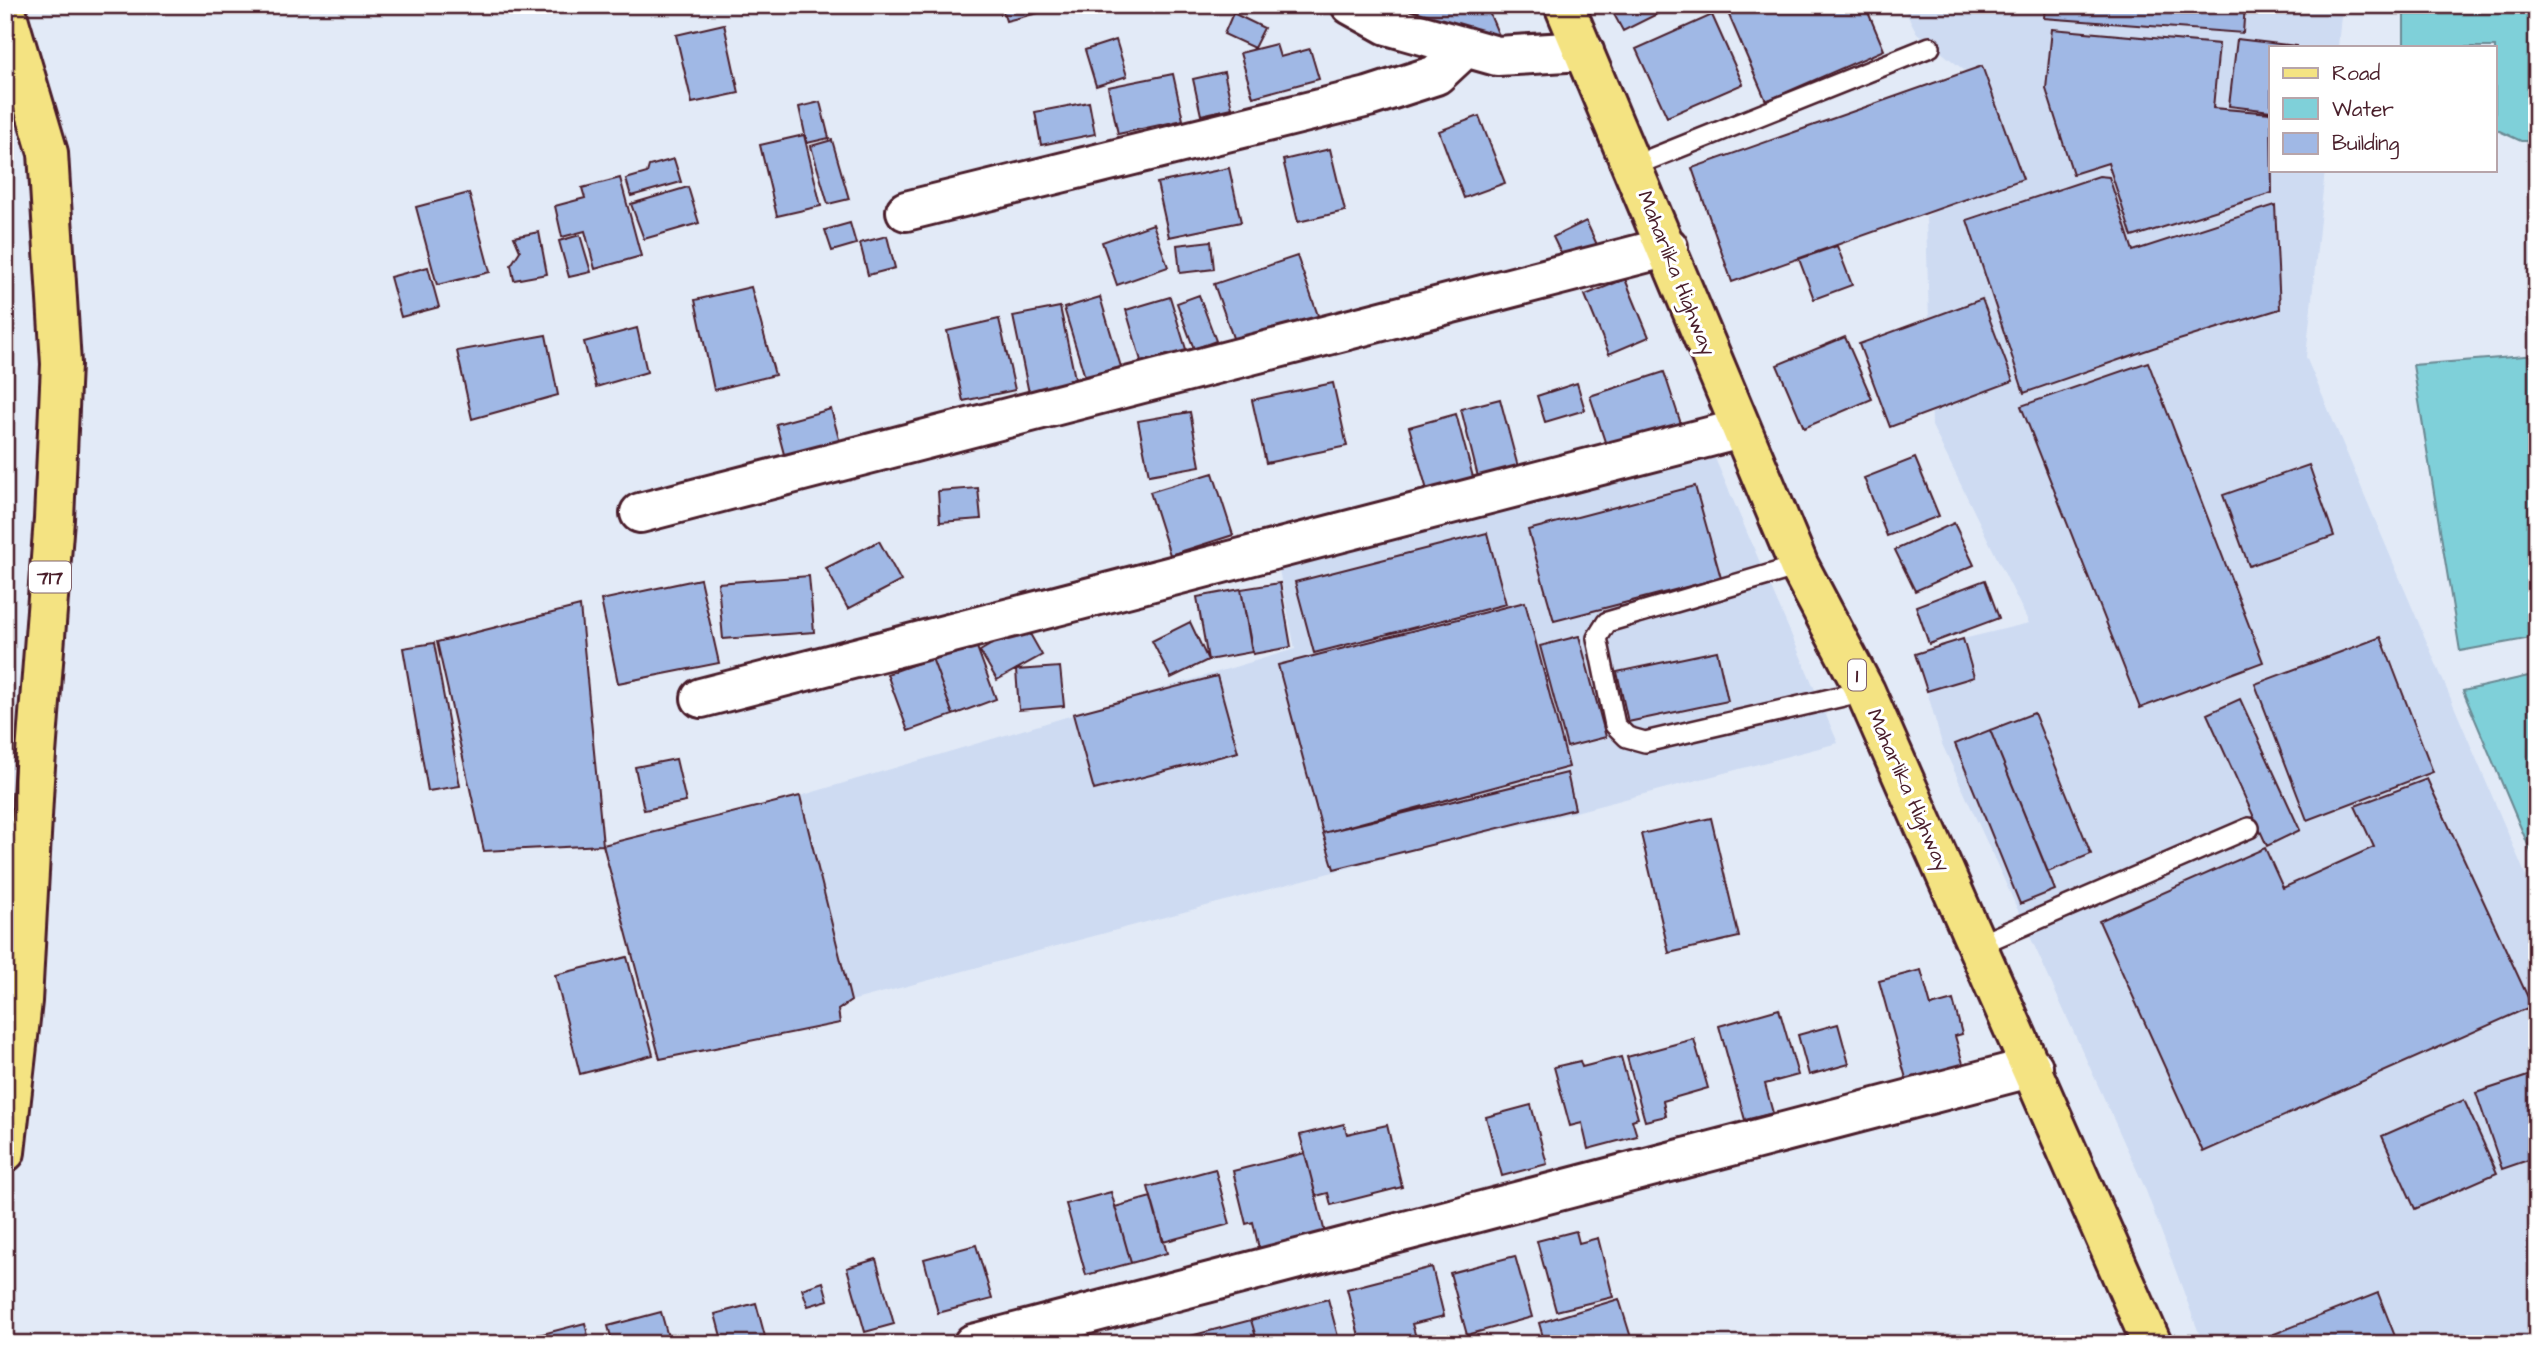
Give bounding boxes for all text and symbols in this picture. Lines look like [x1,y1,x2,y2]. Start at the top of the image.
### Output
legend [2269,46,2496,172]
text: Road [2332,59,2380,88]
text: Water [2332,95,2394,124]
text: Building [2332,129,2400,160]
street label: Maharlika Highway [1628,186,1723,361]
road number: 717 [29,562,71,592]
road number: 1 [1848,660,1866,690]
street label: Maharlika Highway [1858,704,1958,878]

